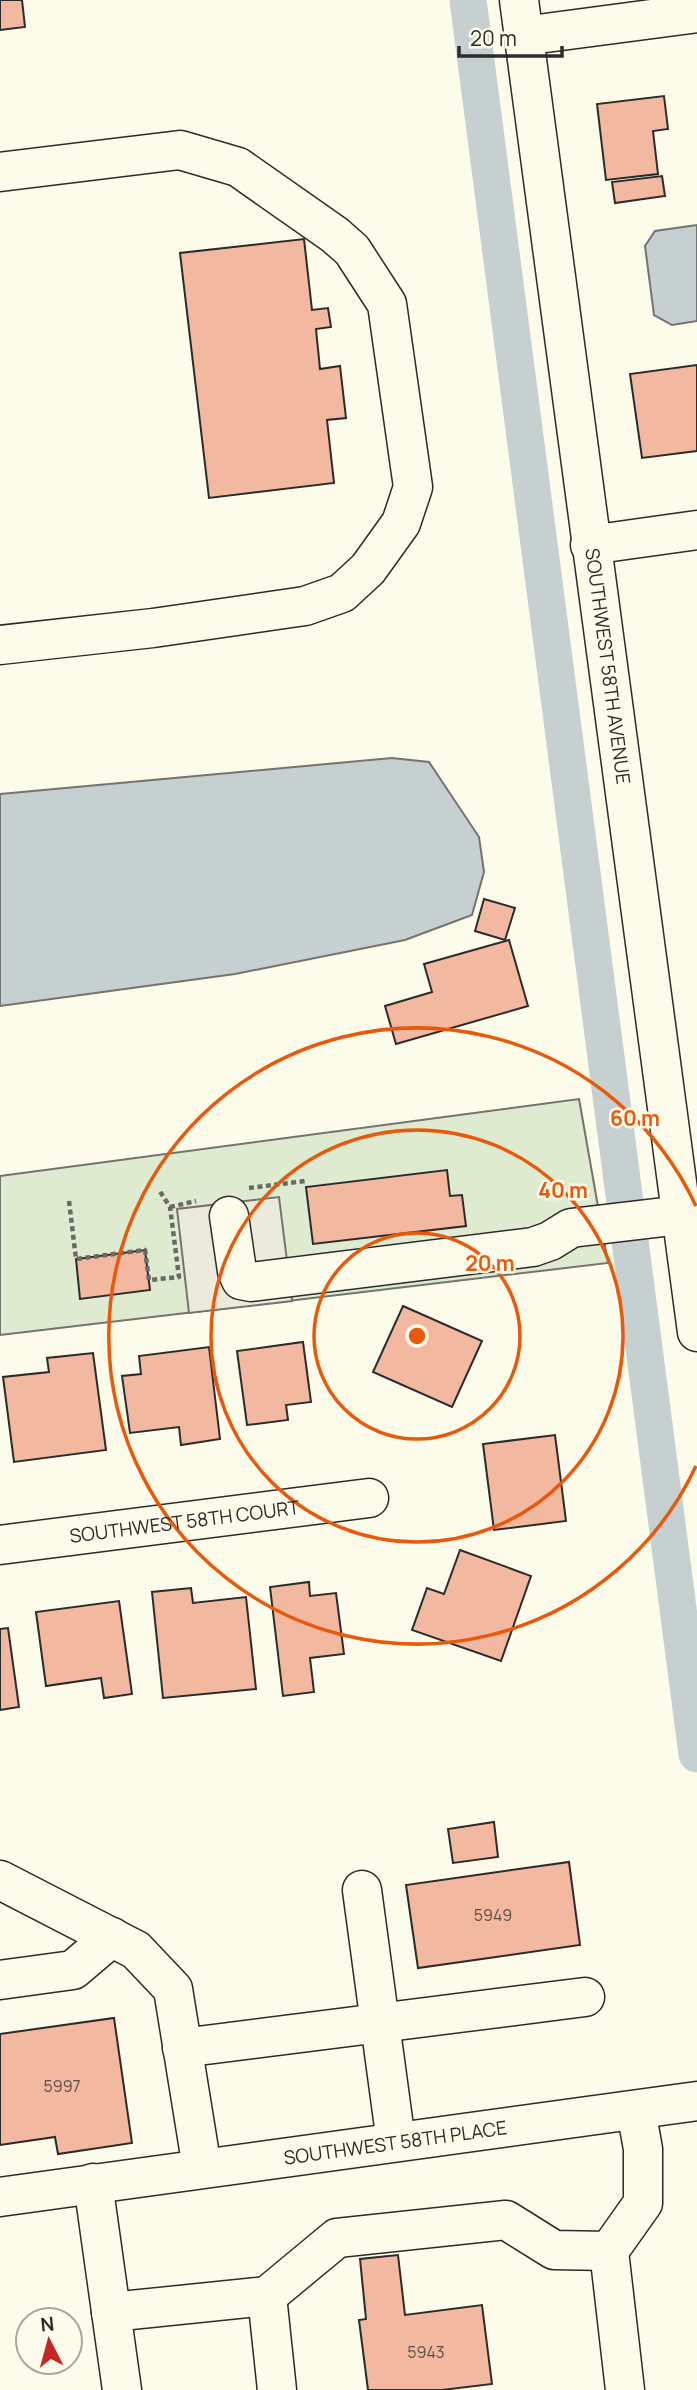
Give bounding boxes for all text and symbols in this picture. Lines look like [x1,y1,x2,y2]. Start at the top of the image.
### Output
scale bar [459,14,562,58]
text: 20 m [470,24,517,52]
street label: SOUTHWEST 58TH AVENUE [579,546,637,786]
text: 60 m [610,1104,660,1132]
text: 40 m [538,1176,588,1204]
text: 20 m [465,1249,515,1277]
centre of rings [405,1324,429,1348]
street label: SOUTHWEST 58TH COURT [68,1494,302,1549]
house number: 5949 [474,1904,512,1926]
house number: 5997 [44,2075,80,2097]
street label: SOUTHWEST 58TH PLACE [282,2114,509,2171]
north arrow [14,2306,84,2376]
text: N [39,2310,55,2338]
house number: 5943 [407,2341,445,2363]

